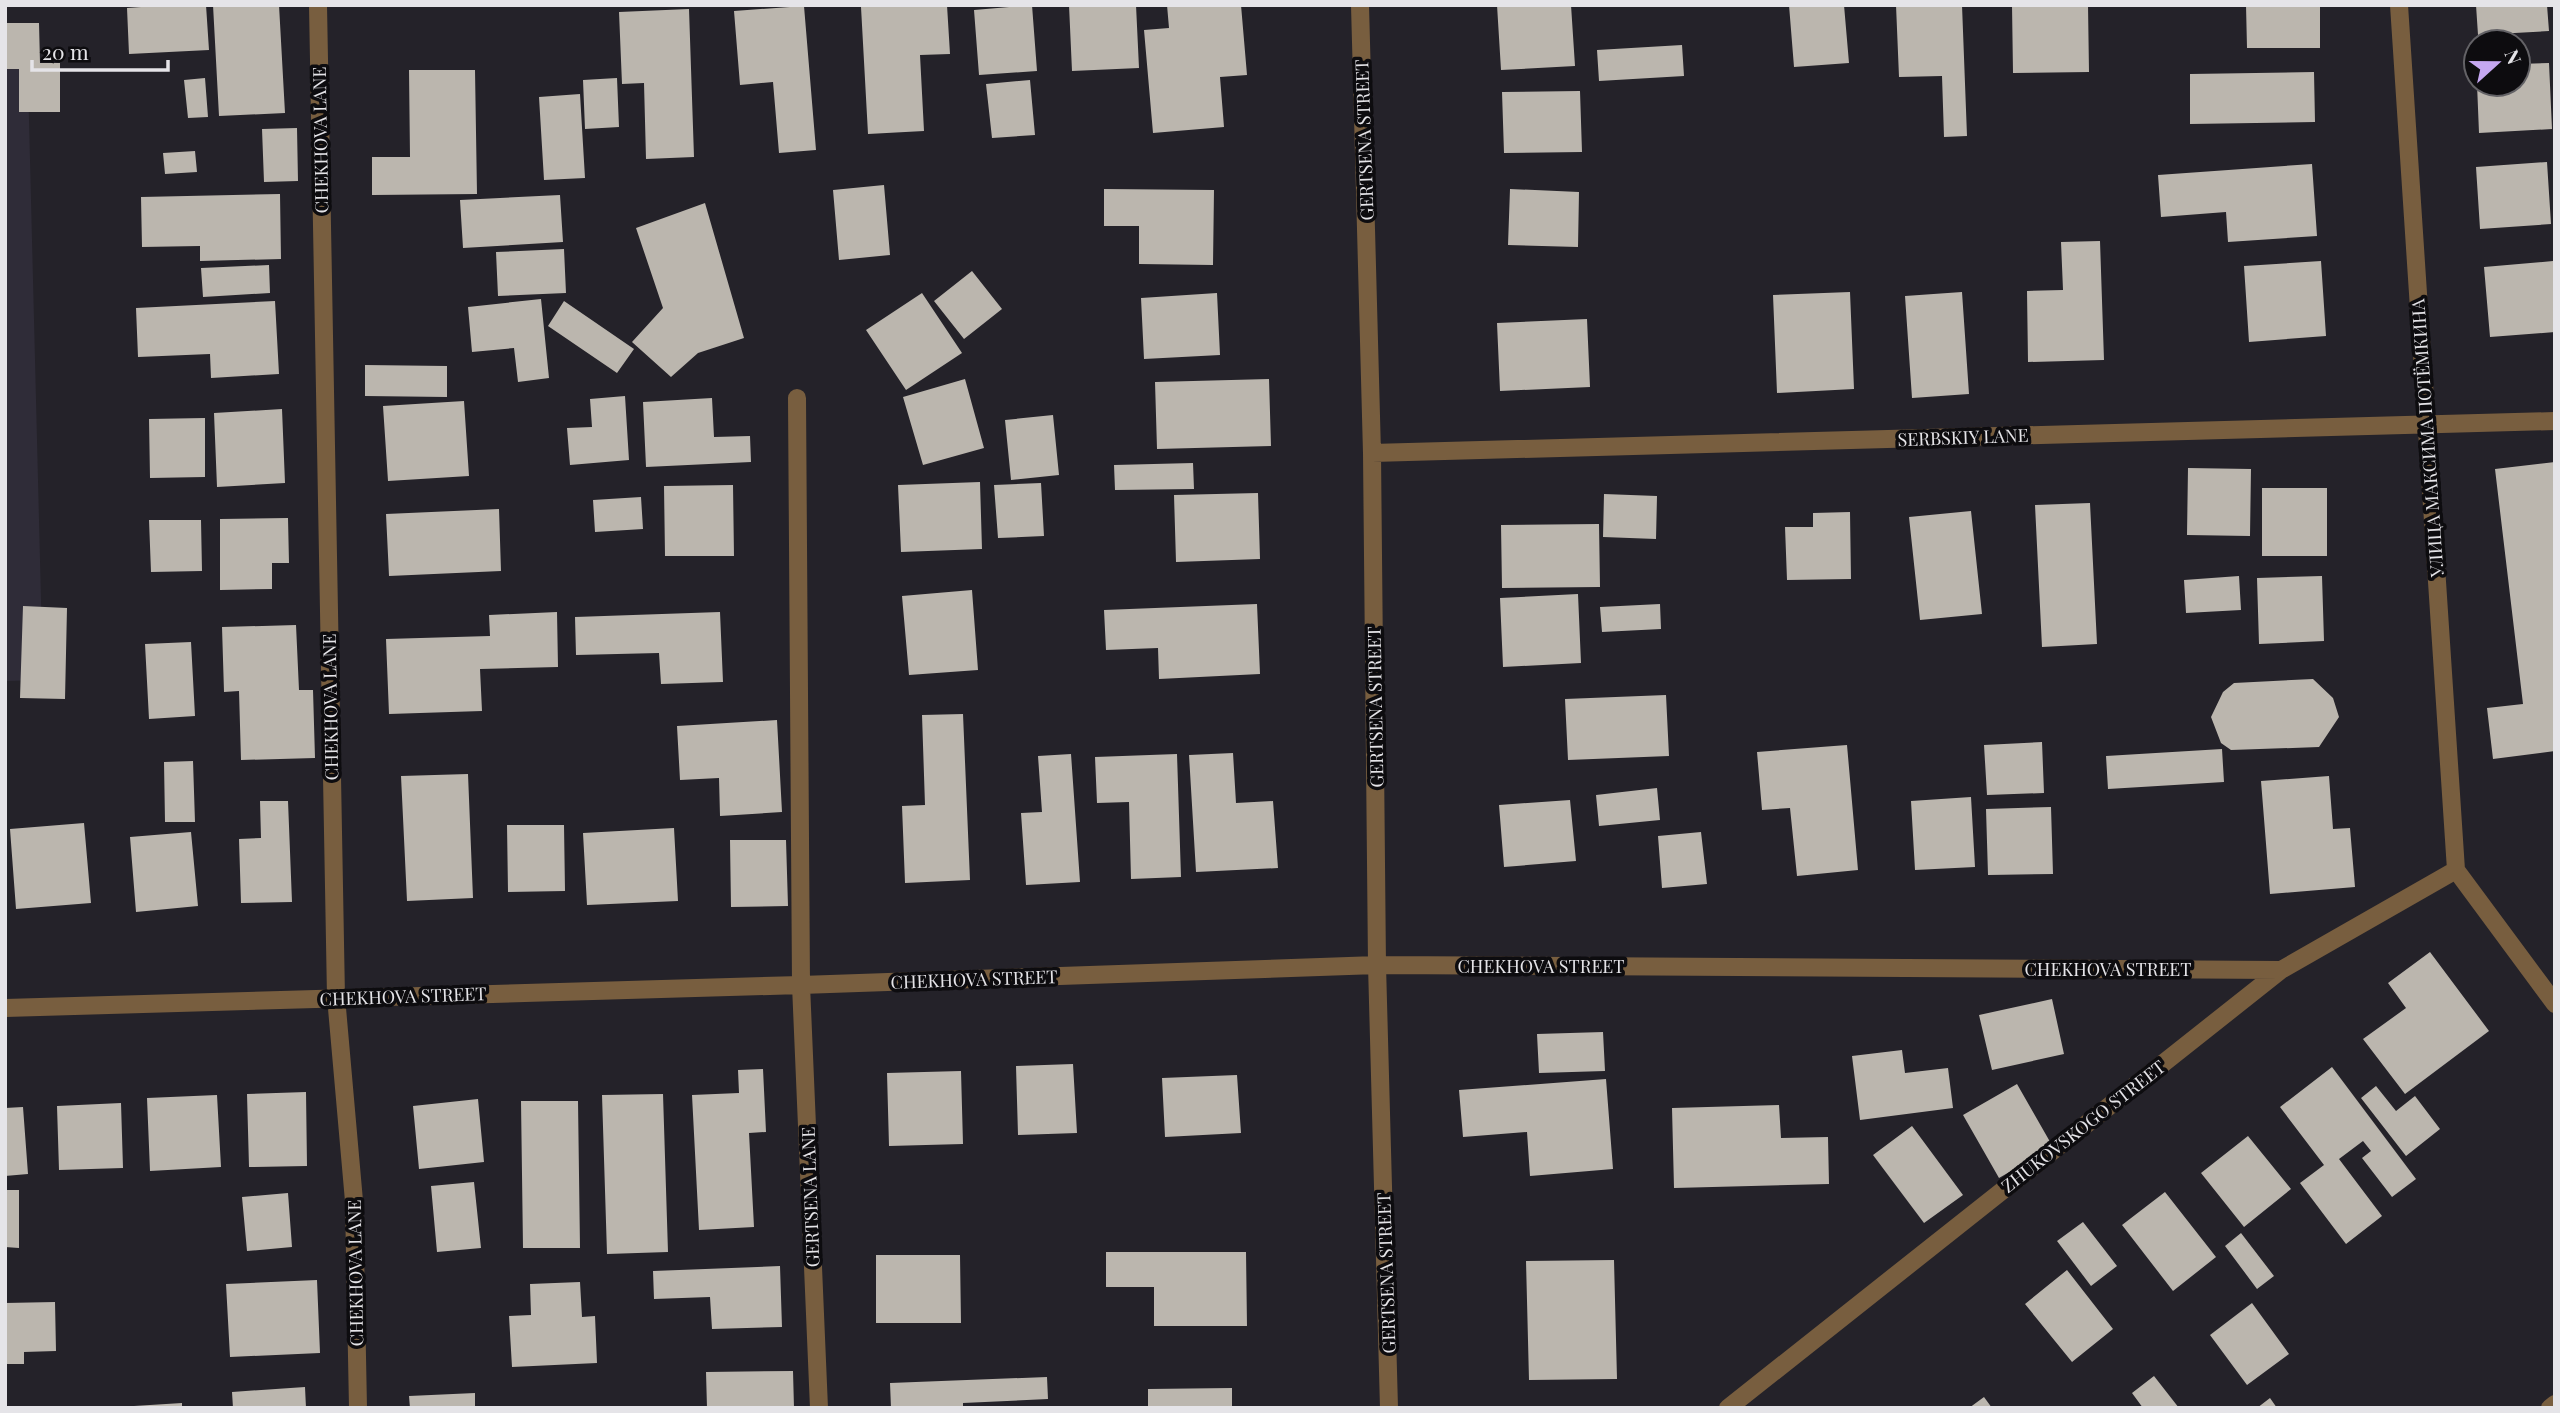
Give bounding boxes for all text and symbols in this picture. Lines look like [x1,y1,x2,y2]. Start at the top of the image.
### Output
scale bar [32,28,168,72]
north arrow [2462,28,2532,98]
text: 20 m [42,37,89,65]
text: N [2499,45,2528,68]
street label: GERTSENA STREET [1349,59,1379,221]
street label: CHEKHOVA LANE [307,66,333,213]
street label: УЛИЦА МАКСИМА ПОТЁМКИНА [2405,297,2449,579]
street label: SERBSKIY LANE [1897,423,2029,451]
street label: GERTSENA STREET [1362,626,1388,788]
street label: CHEKHOVA LANE [317,633,343,780]
street label: CHEKHOVA STREET [1457,954,1625,978]
street label: CHEKHOVA STREET [2024,957,2192,981]
street label: CHEKHOVA STREET [890,964,1058,994]
street label: CHEKHOVA STREET [319,981,487,1011]
street label: ZHUKOVSKOGO STREET [1996,1054,2170,1198]
street label: GERTSENA LANE [796,1126,824,1268]
street label: GERTSENA STREET [1371,1192,1401,1354]
street label: CHEKHOVA LANE [342,1199,368,1346]

